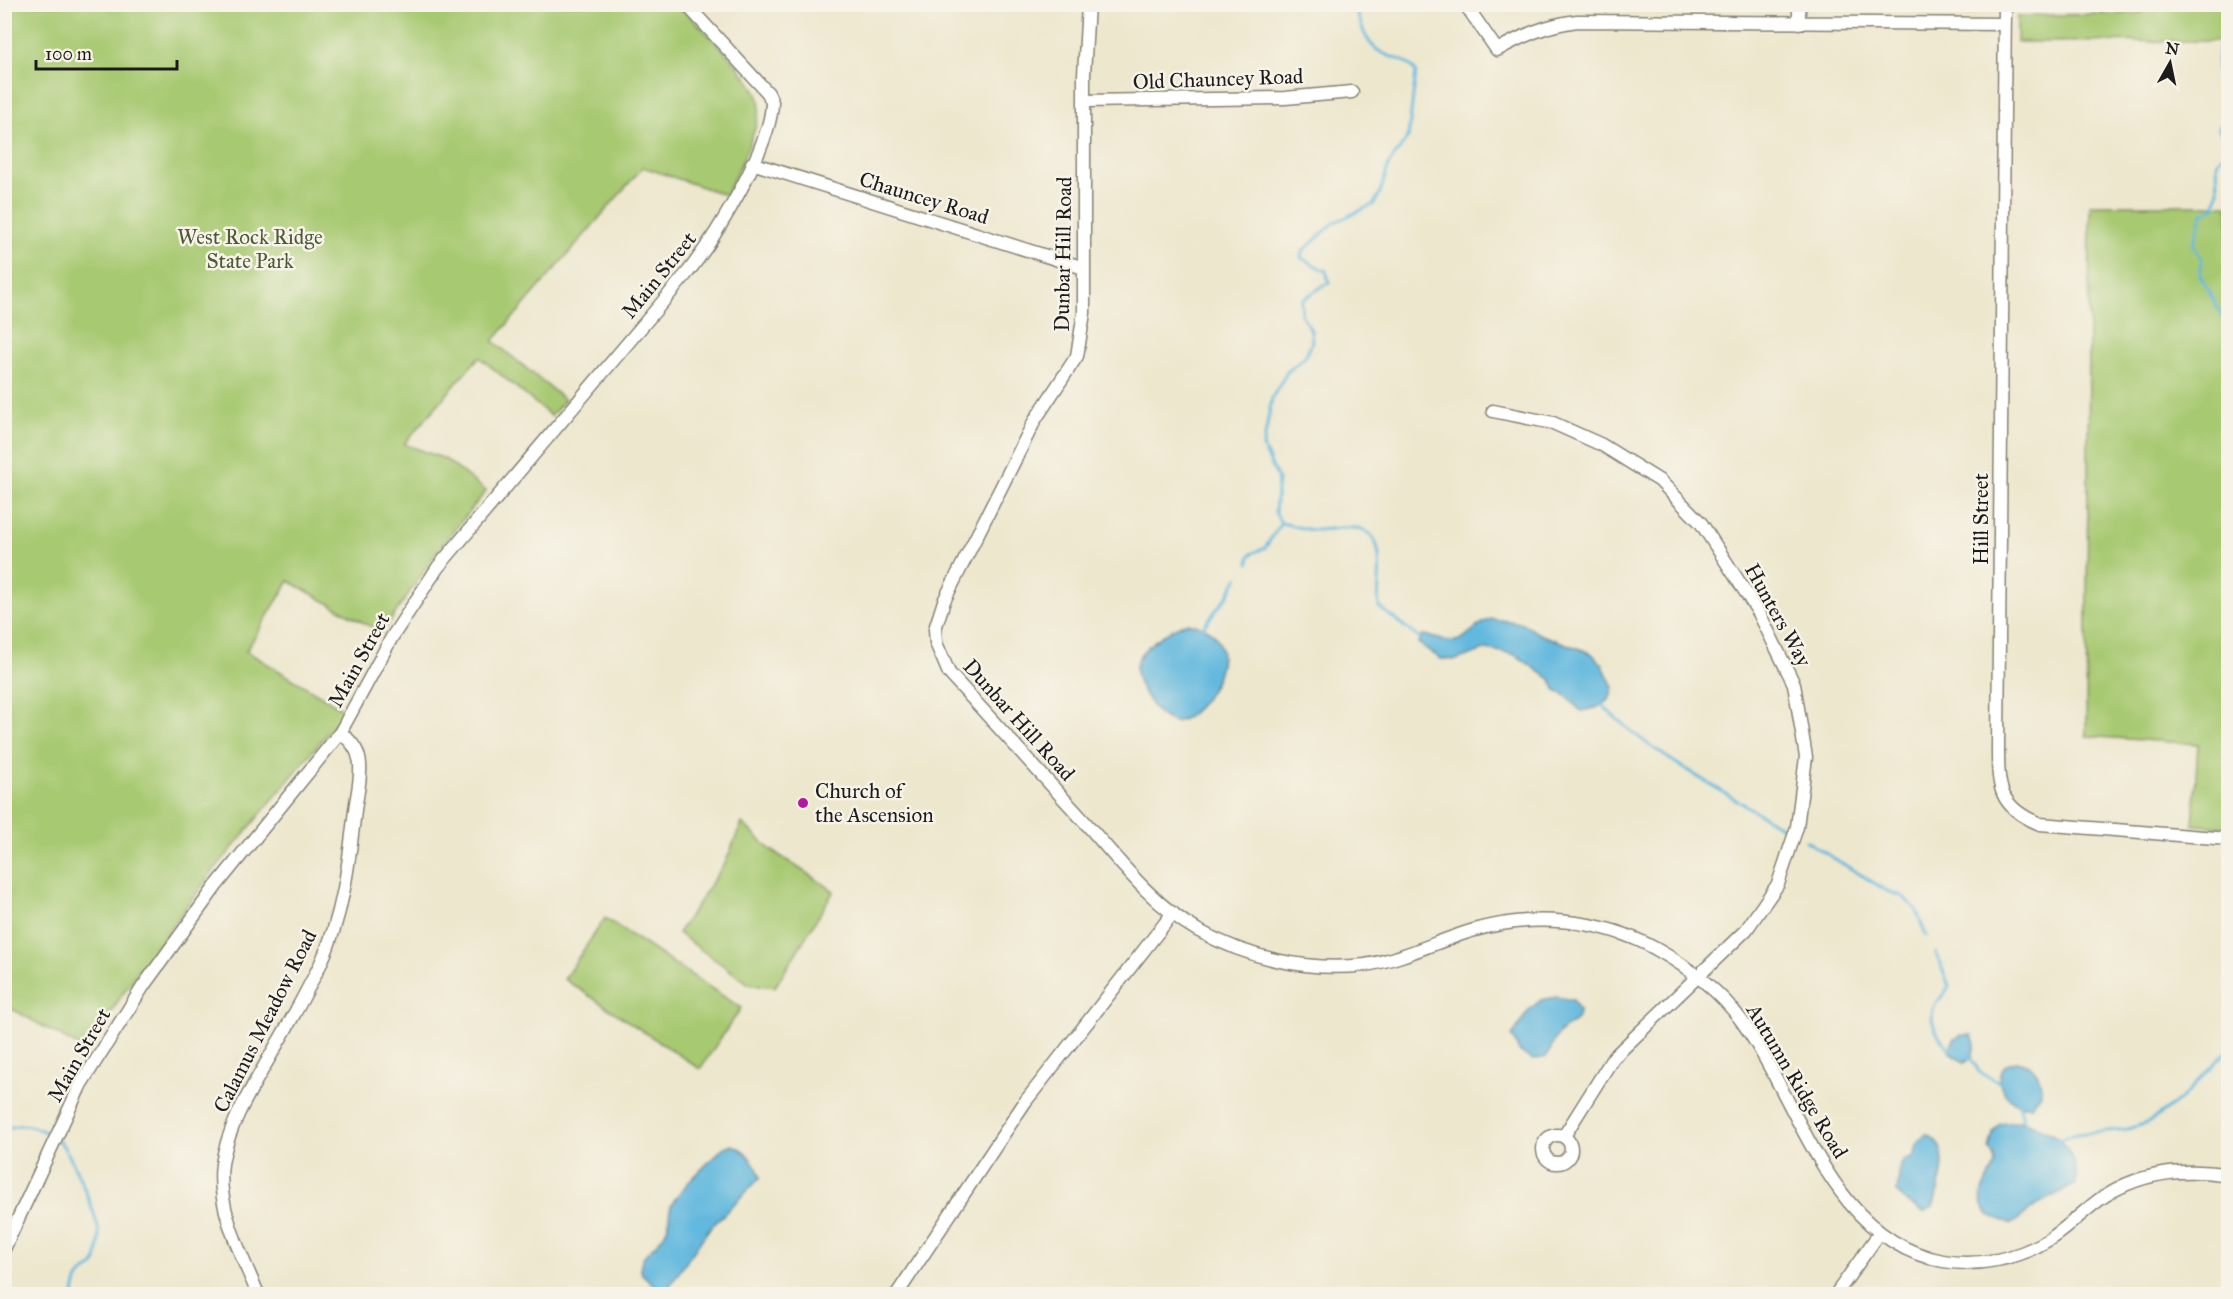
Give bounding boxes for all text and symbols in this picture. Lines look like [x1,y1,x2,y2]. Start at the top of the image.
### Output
scale bar [36,33,177,71]
north arrow [2140,33,2200,93]
text: N [2164,38,2181,59]
text: 100 m [45,43,92,65]
street label: Old Chauncey Road [1132,63,1304,95]
street label: Chauncey Road [856,166,992,230]
street label: Dunbar Hill Road [1049,176,1077,332]
park label: West Rock Ridge State Park [177,224,323,274]
street label: Main Street [616,226,702,324]
street label: Hill Street [1968,472,1994,565]
street label: Hunters Way [1739,559,1818,672]
street label: Main Street [322,608,396,712]
street label: Dunbar Hill Road [957,654,1081,787]
place label: Church of the Ascension [815,778,934,828]
marker: Church of the Ascension [796,796,810,810]
street label: Calamus Meadow Road [208,925,323,1117]
street label: Autumn Ridge Road [1740,998,1854,1164]
street label: Main Street [42,1003,117,1107]

